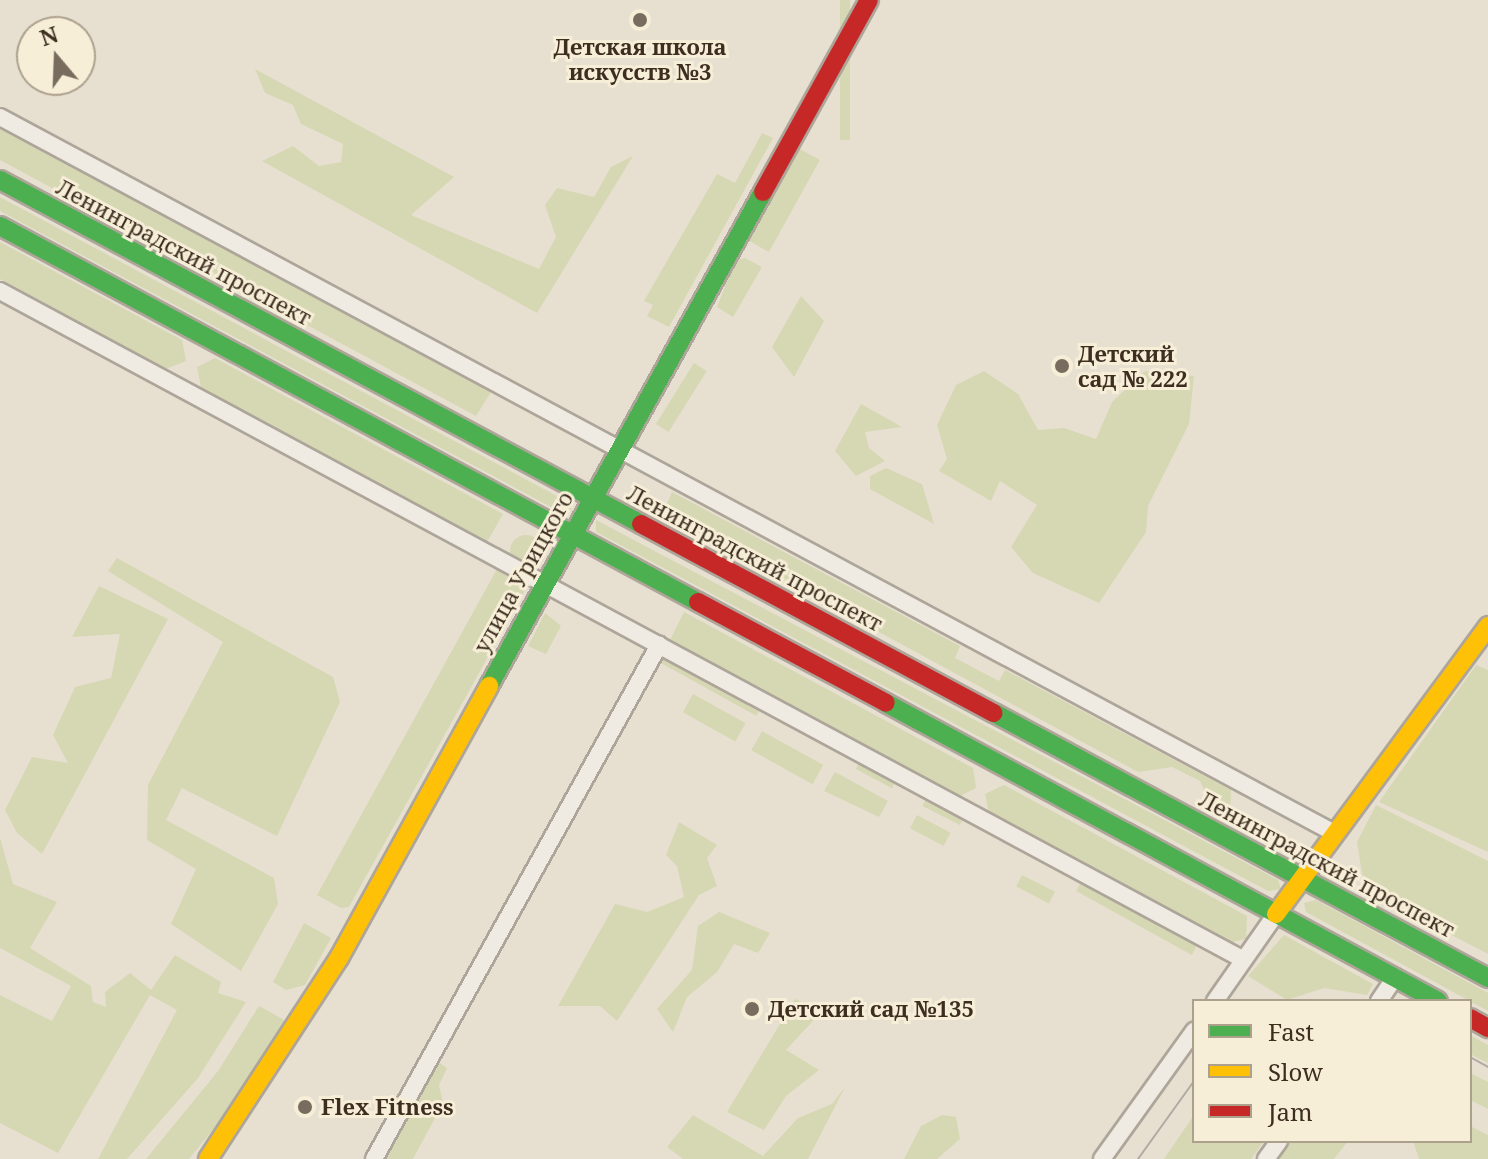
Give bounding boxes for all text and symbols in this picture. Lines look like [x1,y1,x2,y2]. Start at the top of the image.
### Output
marker: Детская школа искусств №3 [631,11,649,29]
north arrow [16,16,96,96]
text: N [36,18,62,52]
place label: Детская школа искусств №3 [553,33,727,84]
street label: Ленинградский проспект [52,173,316,331]
place label: Детский сад № 222 [1078,340,1188,392]
marker: Детский сад № 222 [1053,357,1071,375]
street label: Ленинградский проспект [623,479,887,637]
street label: улица Урицкого [468,487,578,657]
street label: Ленинградский проспект [1195,785,1459,943]
place label: Детский сад №135 [768,996,974,1022]
legend [1192,999,1472,1143]
marker: Детский сад №135 [743,1000,761,1018]
text: Fast [1268,1015,1314,1048]
text: Slow [1268,1055,1323,1088]
place label: Flex Fitness [321,1094,454,1120]
text: Jam [1268,1095,1313,1128]
marker: Flex Fitness [296,1098,314,1116]

